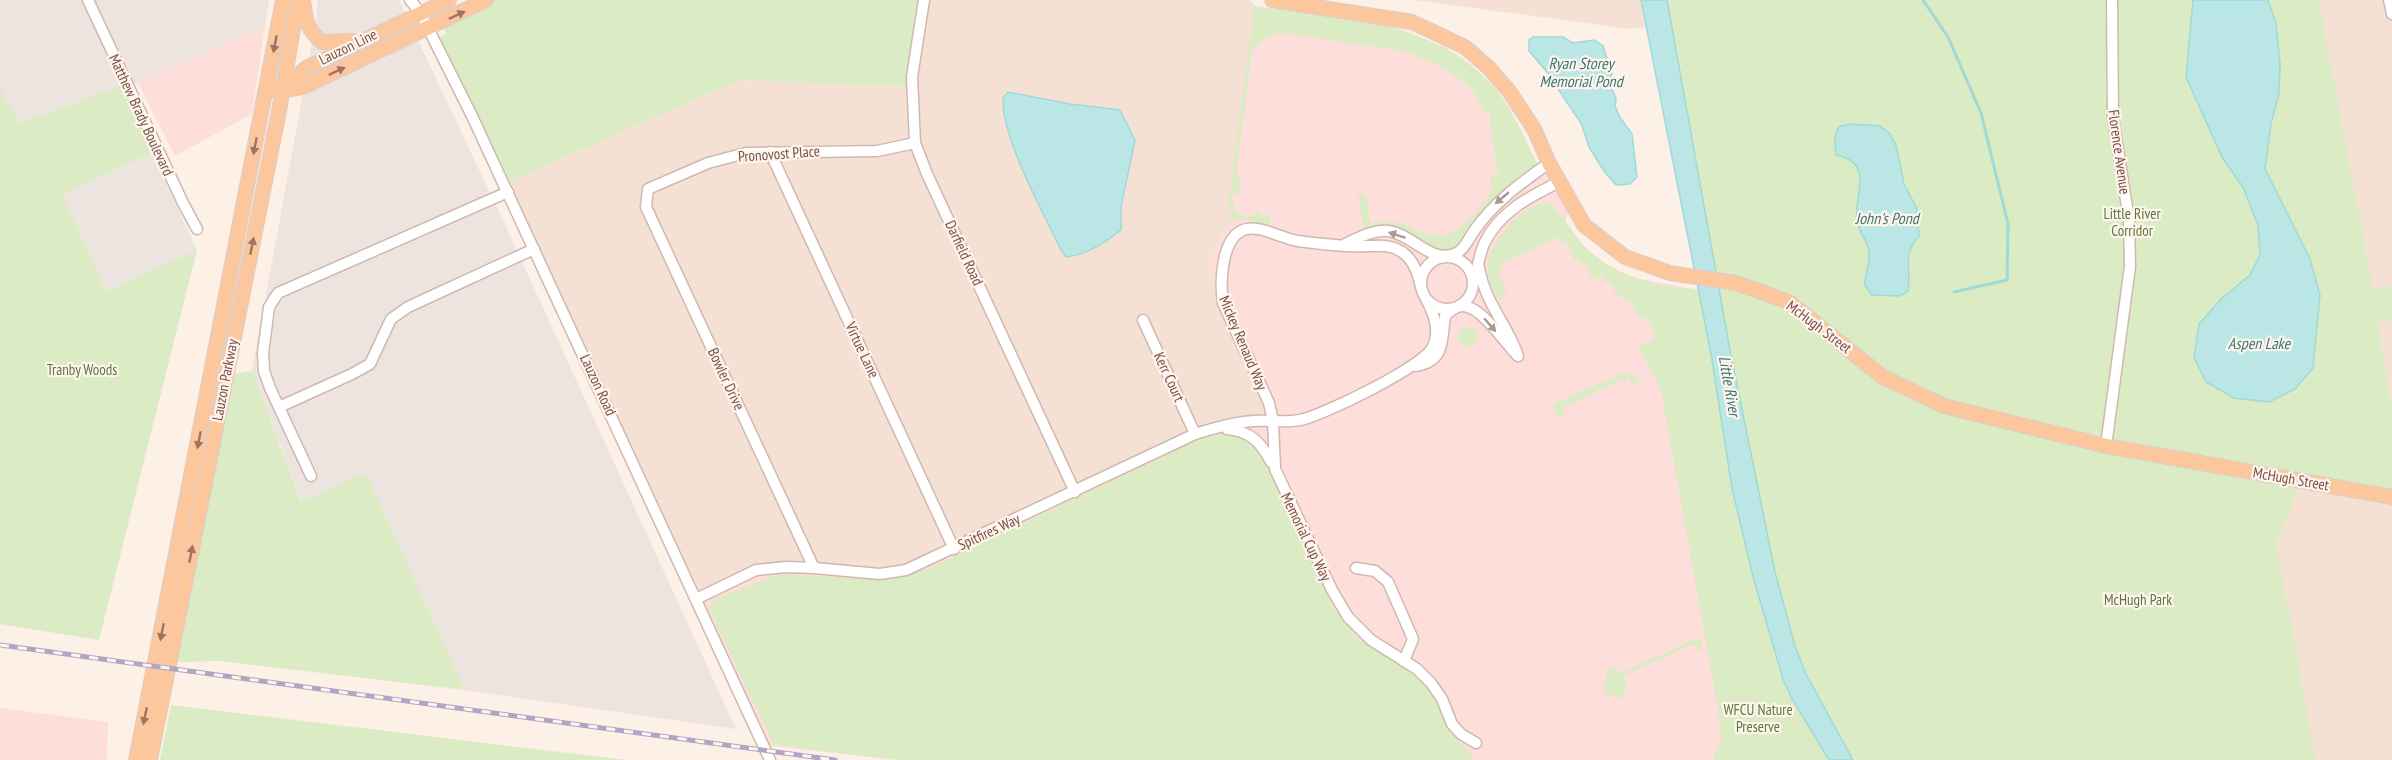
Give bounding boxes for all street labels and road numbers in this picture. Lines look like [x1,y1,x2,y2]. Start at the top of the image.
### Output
street label: Lauzon Line [316,24,380,69]
street label: Matthew Brady Boulevard [105,51,178,179]
street label: Florence Avenue [2104,108,2135,195]
street label: Pronovost Place [737,141,821,166]
street label: Darfield Road [941,217,988,288]
street label: Mickey Renaud Way [1215,293,1272,393]
street label: McHugh Street [1783,296,1856,357]
street label: Virtue Lane [841,318,884,381]
street label: Lauzon Parkway [207,337,242,422]
street label: Bowler Drive [704,345,749,413]
street label: Kerr Court [1150,349,1189,405]
street label: Lauzon Road [576,351,621,419]
street label: McHugh Street [2252,462,2331,495]
street label: Memorial Cup Way [1277,490,1336,584]
street label: Spitfires Way [955,509,1023,554]

